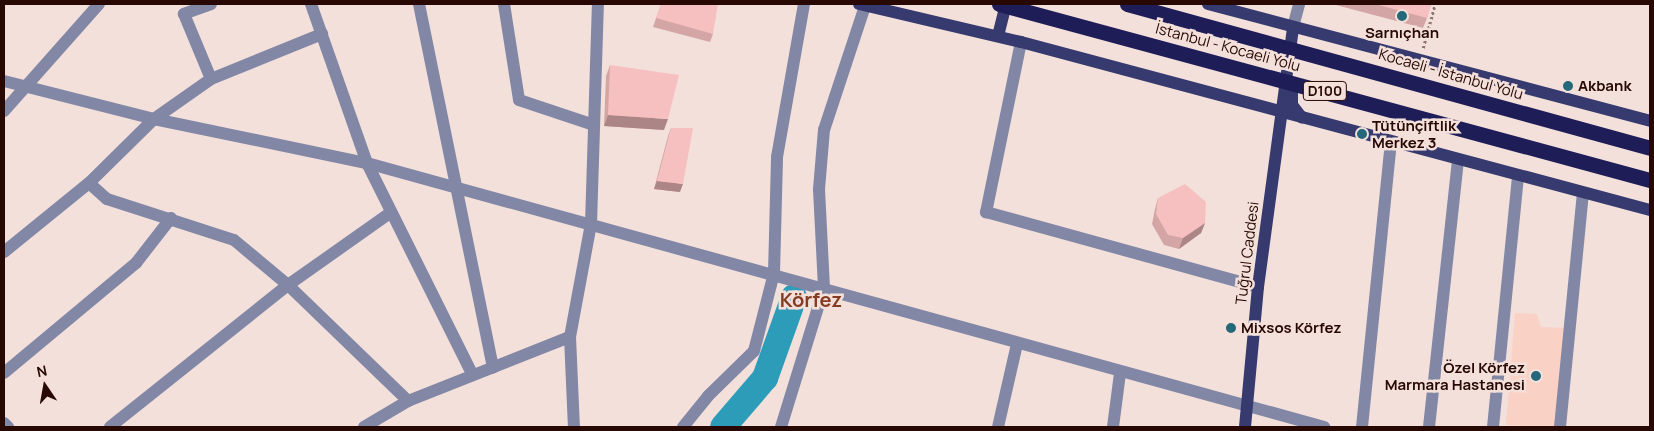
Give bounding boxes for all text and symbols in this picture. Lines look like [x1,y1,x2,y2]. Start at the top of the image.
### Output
marker: Sarnıçhan [1396,10,1408,22]
street label: İstanbul - Kocaeli Yolu [1154,19,1302,75]
place label: Sarnıçhan [1365,24,1439,42]
street label: Kocaeli - İstanbul Yolu [1377,45,1525,103]
place label: Akbank [1578,77,1631,95]
road number: D100 [1302,80,1348,102]
marker: Akbank [1562,80,1574,92]
place label: Tütünçiftlik Merkez 3 [1372,116,1456,151]
marker: Tütünçiftlik Merkez 3 [1356,128,1368,140]
street label: Tuğrul Caddesi [1232,200,1262,306]
district label: Körfez [780,287,842,311]
place label: Mixsos Körfez [1241,319,1341,337]
marker: Mixsos Körfez [1225,322,1237,334]
place label: Özel Körfez Marmara Hastanesi [1385,358,1525,393]
north arrow [20,361,70,411]
text: N [35,361,49,381]
marker: Özel Körfez Marmara Hastanesi [1529,369,1543,383]

